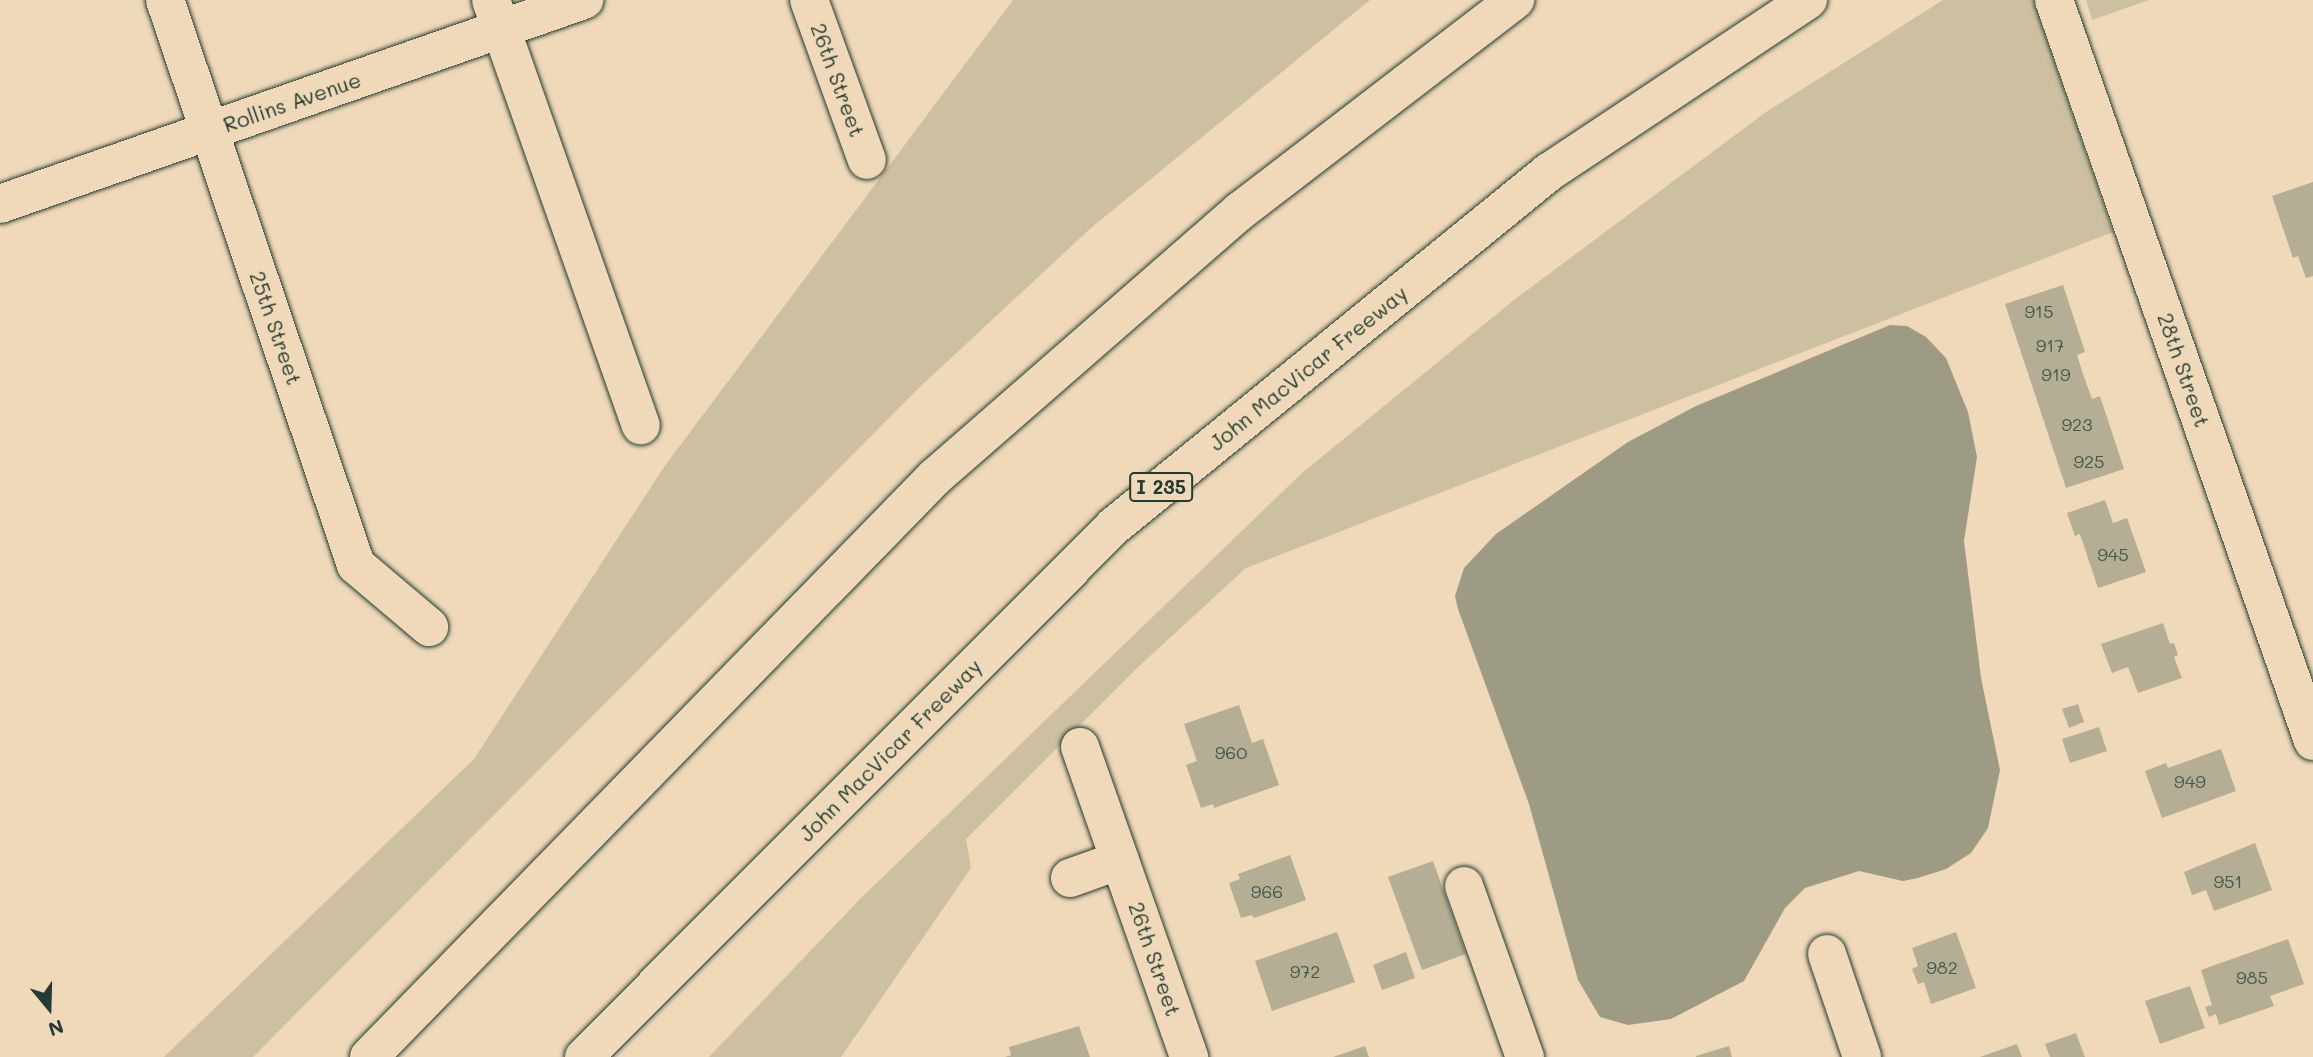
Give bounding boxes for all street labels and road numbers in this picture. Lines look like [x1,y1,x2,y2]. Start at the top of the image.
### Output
street label: 26th Street [806,20,870,140]
street label: Rollins Avenue [220,67,364,137]
street label: 25th Street [245,268,307,388]
street label: John MacVicar Freeway [1204,280,1412,456]
street label: 28th Street [2153,310,2215,430]
road number: I 235 [1128,472,1194,502]
street label: John MacVicar Freeway [794,654,986,846]
street label: 26th Street [1124,899,1186,1019]

